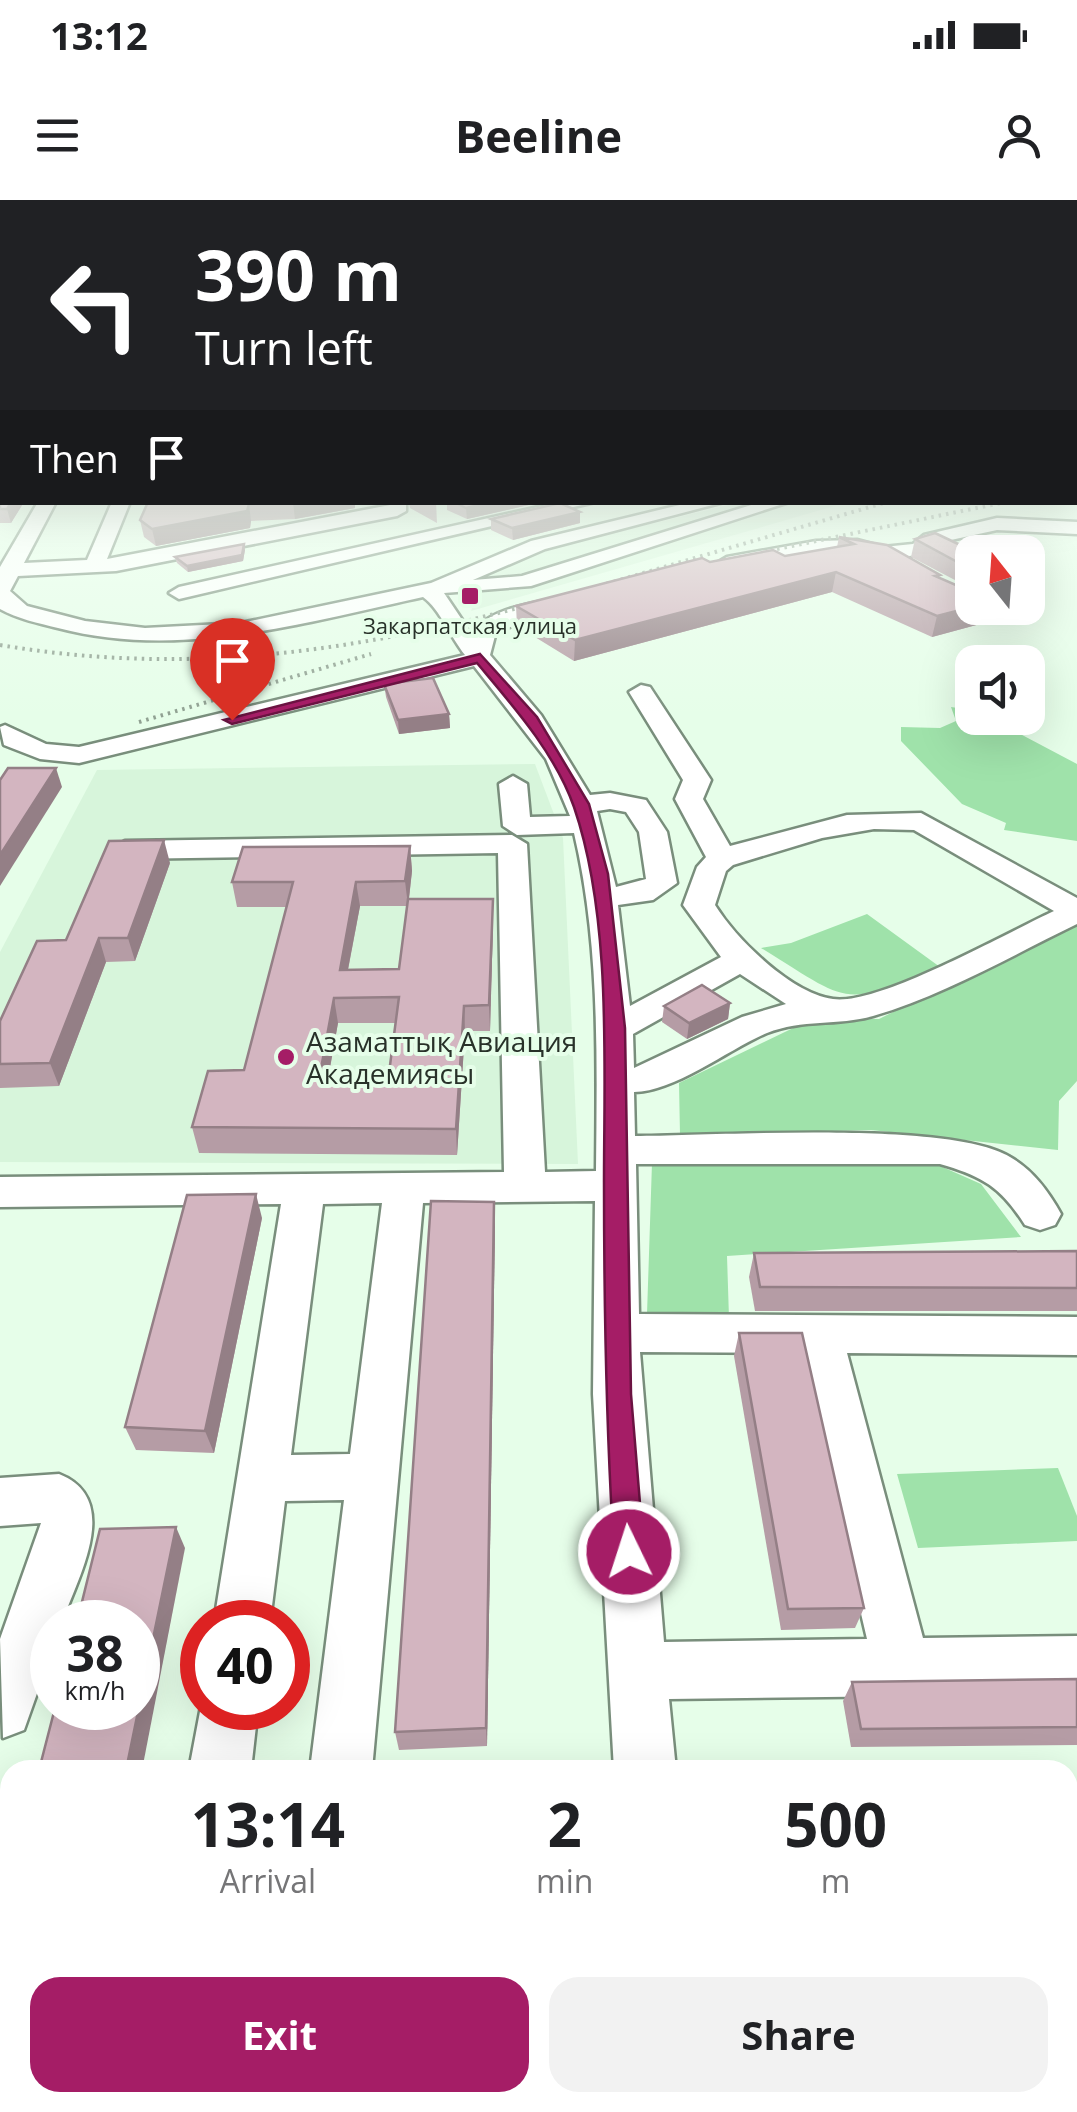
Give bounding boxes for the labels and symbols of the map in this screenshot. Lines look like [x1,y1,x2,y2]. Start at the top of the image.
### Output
north arrow [955,535,1045,625]
marker: Закарпатская улица [459,585,481,607]
place label: Закарпатская улица [363,610,577,640]
pin [190,618,275,721]
place label: Азаматтық Авиация Академиясы [306,1022,577,1092]
marker: Азаматтық Авиация Академиясы [275,1046,297,1068]
position arrow [577,1500,681,1604]
speed limit sign: 40 [180,1600,310,1730]

